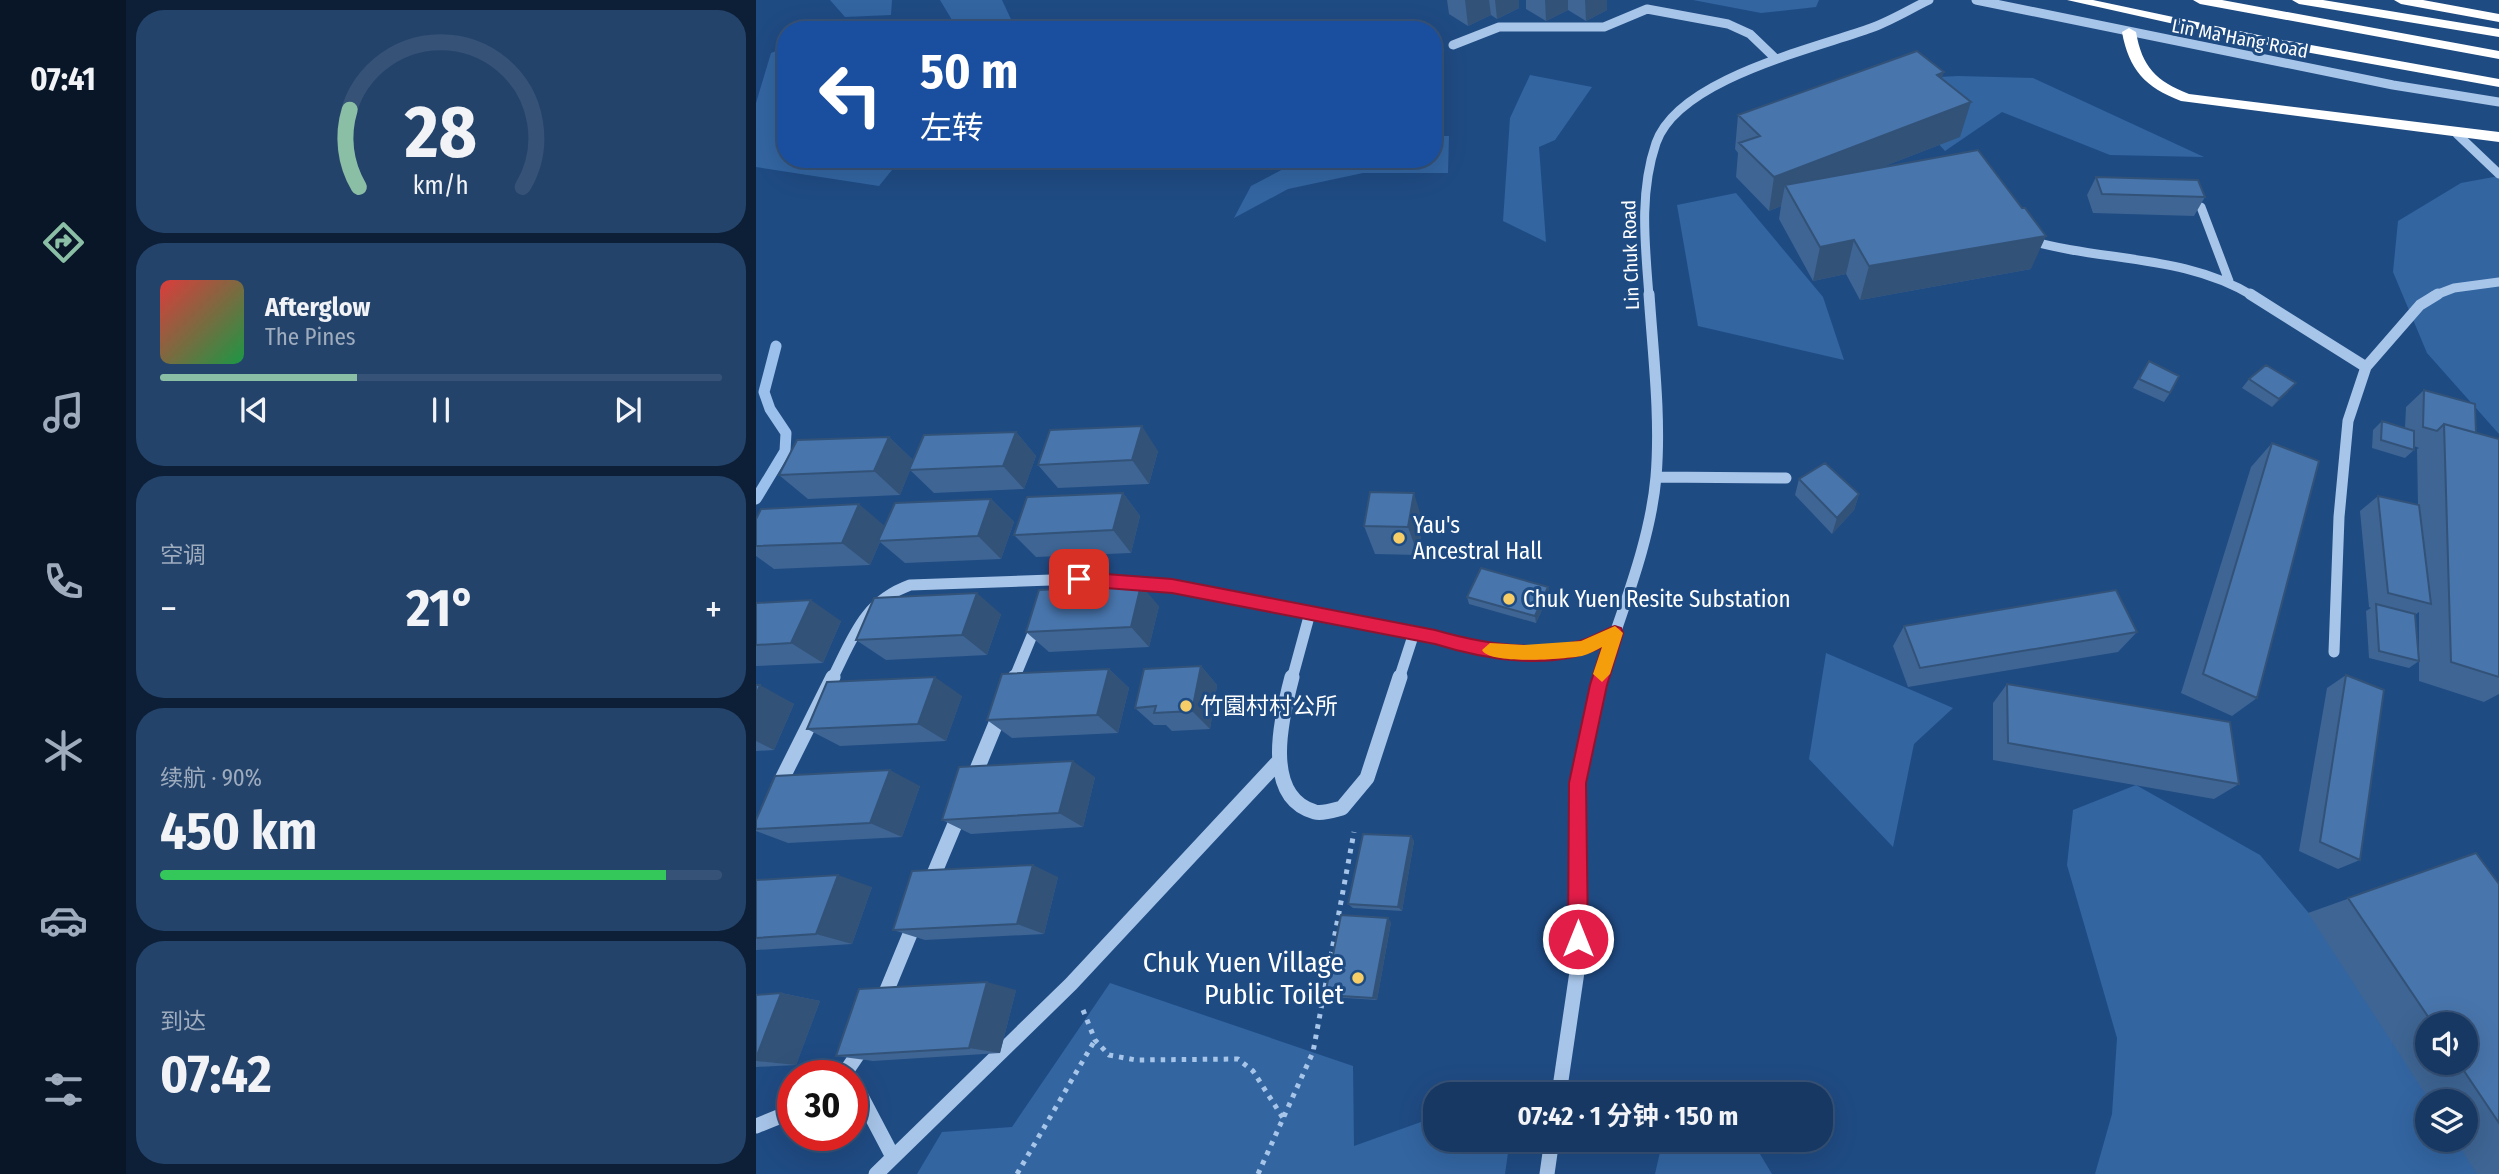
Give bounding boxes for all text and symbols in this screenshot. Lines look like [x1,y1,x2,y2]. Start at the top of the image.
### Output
street label: Lin Ma Hang Road [2170,14,2310,63]
text: 50 m [920,42,1018,101]
icon: left [805,49,896,140]
text: 07:41 [30,60,96,98]
text: 28 [404,90,477,177]
text: 左转 [920,109,984,147]
text: km/h [413,171,469,201]
street label: Lin Chuk Road [1617,200,1644,310]
icon: directions [39,218,88,267]
text: Afterglow [265,292,370,323]
text: The Pines [265,323,356,351]
icon: music [39,388,88,437]
icon: previous [235,391,273,429]
icon: pause [422,391,460,429]
icon: next [609,391,647,429]
place label: Yau's Ancestral Hall [1413,511,1542,565]
marker: Yau's Ancestral Hall [1391,530,1407,546]
text: 空调 [160,541,206,569]
pin [1049,549,1109,609]
icon: phone [39,557,88,606]
icon: arrive [1060,560,1098,598]
text: 21° [406,577,476,640]
place label: Chuk Yuen Resite Substation [1523,585,1791,613]
text: − [160,586,177,632]
text: + [705,586,722,632]
marker: Chuk Yuen Resite Substation [1501,591,1517,607]
place label: 竹園村村公所 [1200,692,1338,720]
marker: 竹園村村公所 [1178,698,1194,714]
icon: climate [39,726,88,775]
text: 续航 · 90% [160,764,262,792]
text: 450 km [160,800,317,863]
icon: car [39,896,88,945]
position arrow [1541,902,1615,976]
place label: Chuk Yuen Village Public Toilet [1143,946,1345,1011]
marker: Chuk Yuen Village Public Toilet [1350,970,1366,986]
text: 到达 [160,1007,206,1035]
map controls [2415,1012,2478,1152]
button: sound [2415,1012,2478,1075]
text: 07:42 [160,1043,272,1106]
speed limit sign: 30 [777,1060,868,1151]
icon: filters [39,1065,88,1114]
button: layers [2415,1089,2478,1152]
text: 07:42 · 1 分钟 · 150 m [1518,1101,1738,1132]

